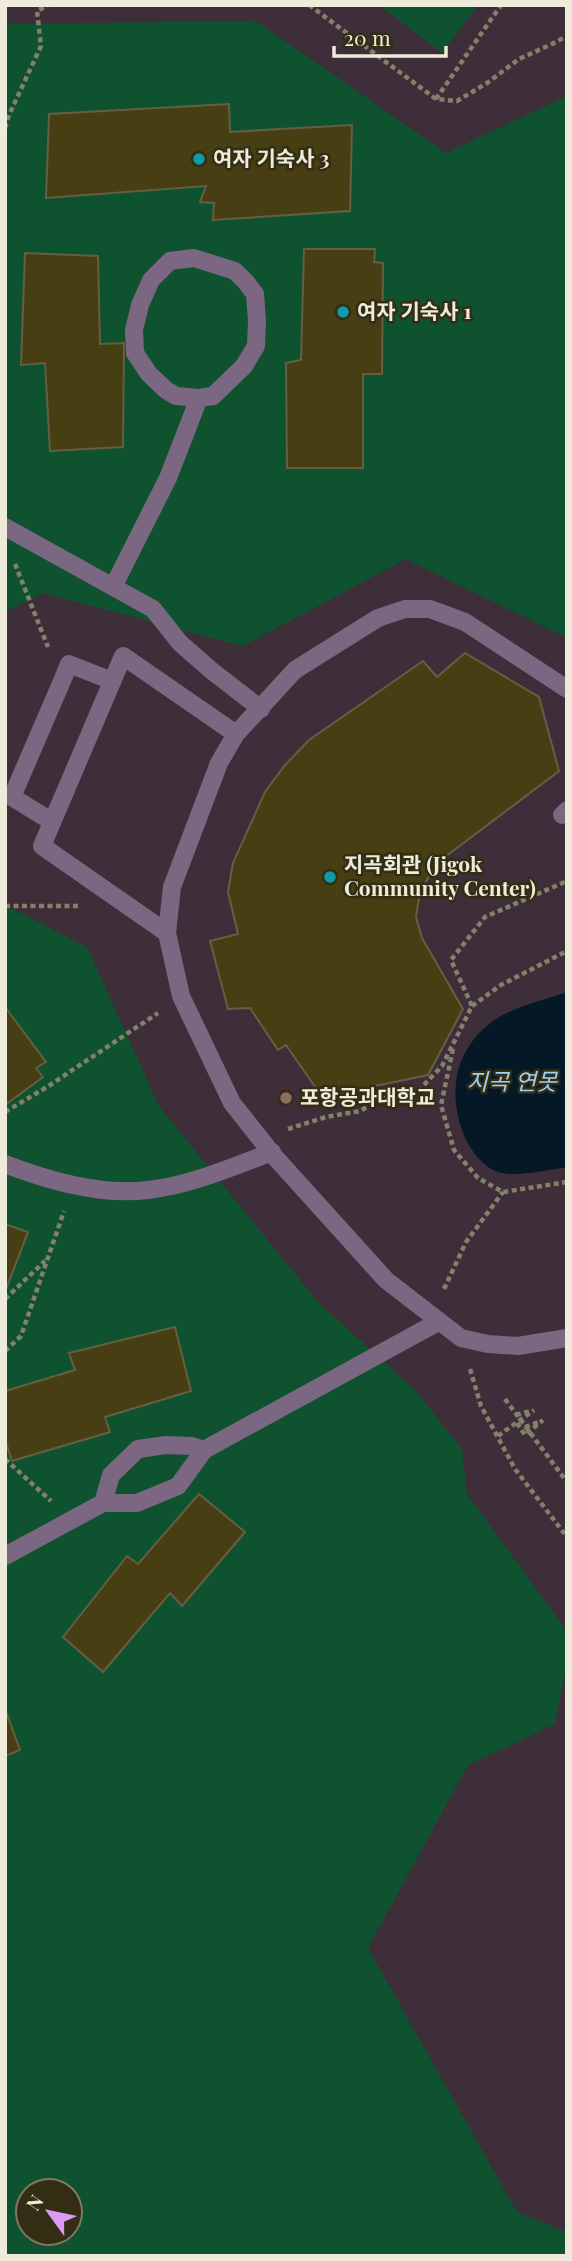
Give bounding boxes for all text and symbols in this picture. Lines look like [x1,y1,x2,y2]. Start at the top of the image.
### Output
scale bar [334,14,446,58]
text: 20 m [344,23,391,51]
place label: 여자 기숙사 3 [213,143,329,171]
marker: 여자 기숙사 3 [191,151,207,167]
place label: 여자 기숙사 1 [357,296,471,324]
marker: 여자 기숙사 1 [335,304,351,320]
place label: 지곡회관 (Jigok Community Center) [344,849,536,901]
marker: 지곡회관 (Jigok Community Center) [322,869,338,885]
water label: 지곡 연못 [467,1065,559,1096]
place label: 포항공과대학교 [300,1082,435,1110]
marker: 포항공과대학교 [278,1090,294,1106]
north arrow [14,2177,84,2247]
text: N [19,2189,49,2215]

